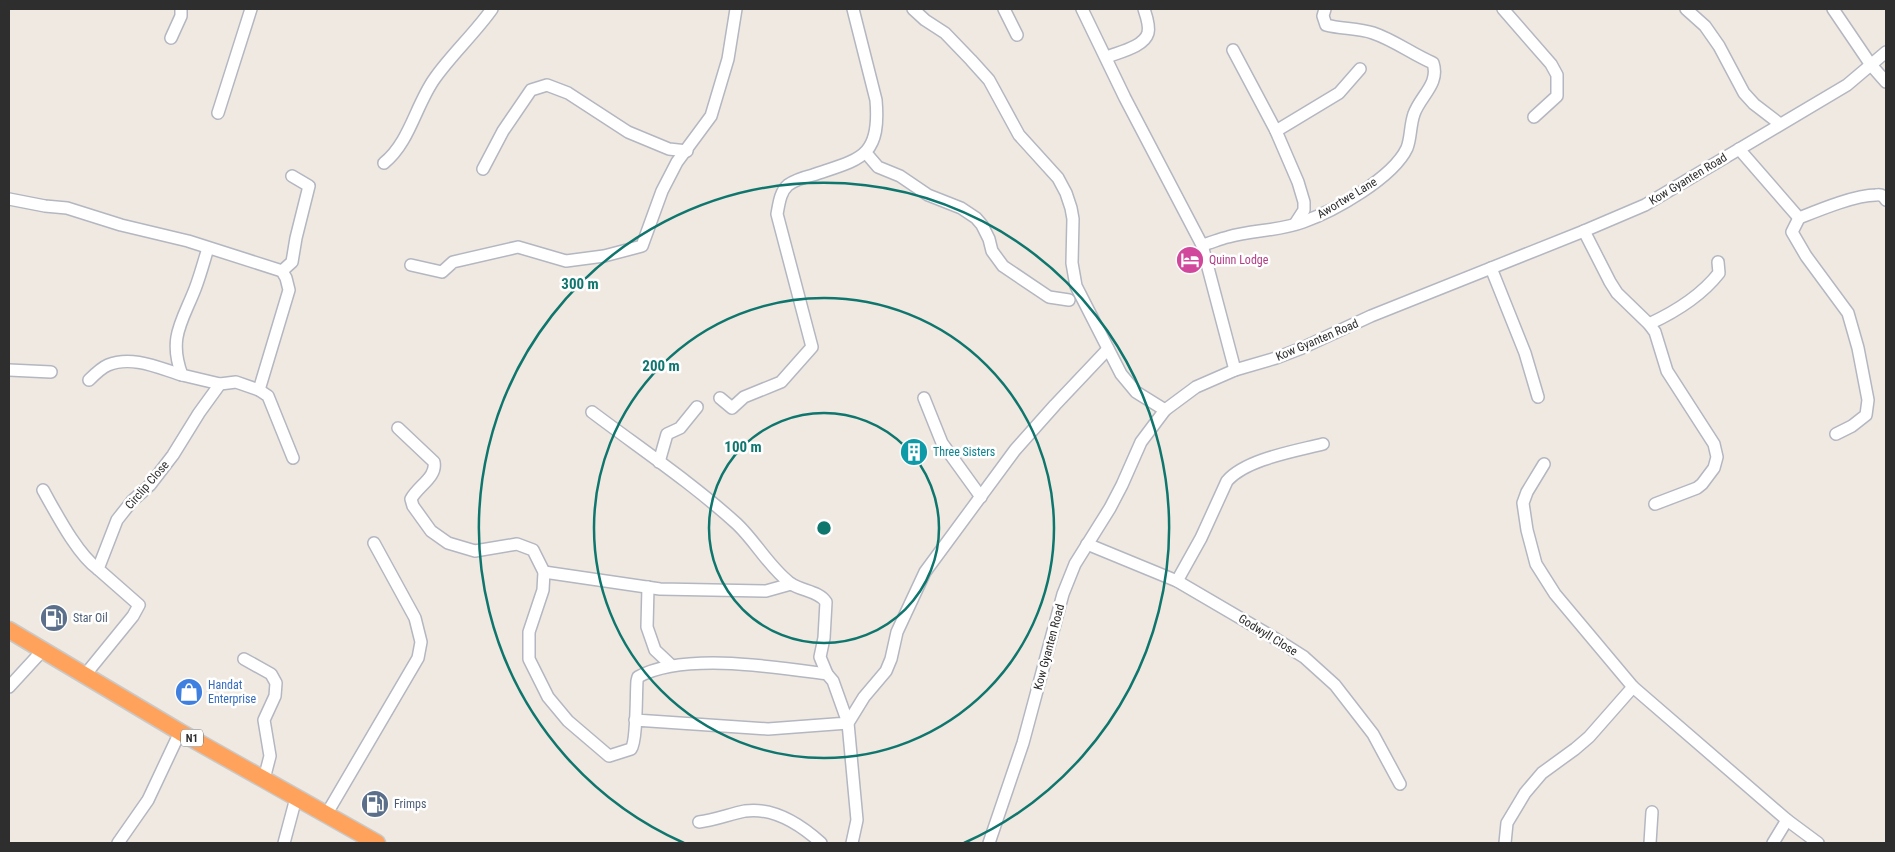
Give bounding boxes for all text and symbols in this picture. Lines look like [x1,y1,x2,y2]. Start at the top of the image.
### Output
street label: Kow Gyanten Road [1647,150,1730,208]
street label: Awortwe Lane [1315,175,1380,221]
hotel icon: Quinn Lodge [1175,245,1205,275]
place label: Quinn Lodge [1209,253,1269,267]
text: 300 m [561,275,599,293]
street label: Kow Gyanten Road [1274,316,1360,364]
text: 200 m [642,357,680,375]
building icon: Three Sisters [899,437,929,467]
text: 100 m [724,438,762,456]
place label: Three Sisters [933,445,995,459]
street label: Circlip Close [122,458,172,512]
centre of rings [815,519,833,537]
street label: Kow Gyanten Road [1031,602,1067,691]
fuel station icon: Star Oil [39,603,69,633]
place label: Star Oil [73,611,108,625]
street label: Godwyll Close [1236,611,1300,659]
shop icon: Handat Enterprise [174,677,204,707]
place label: Handat Enterprise [208,678,256,706]
road number: N1 [181,730,203,746]
fuel station icon: Frimps [360,789,390,819]
place label: Frimps [394,797,426,811]

